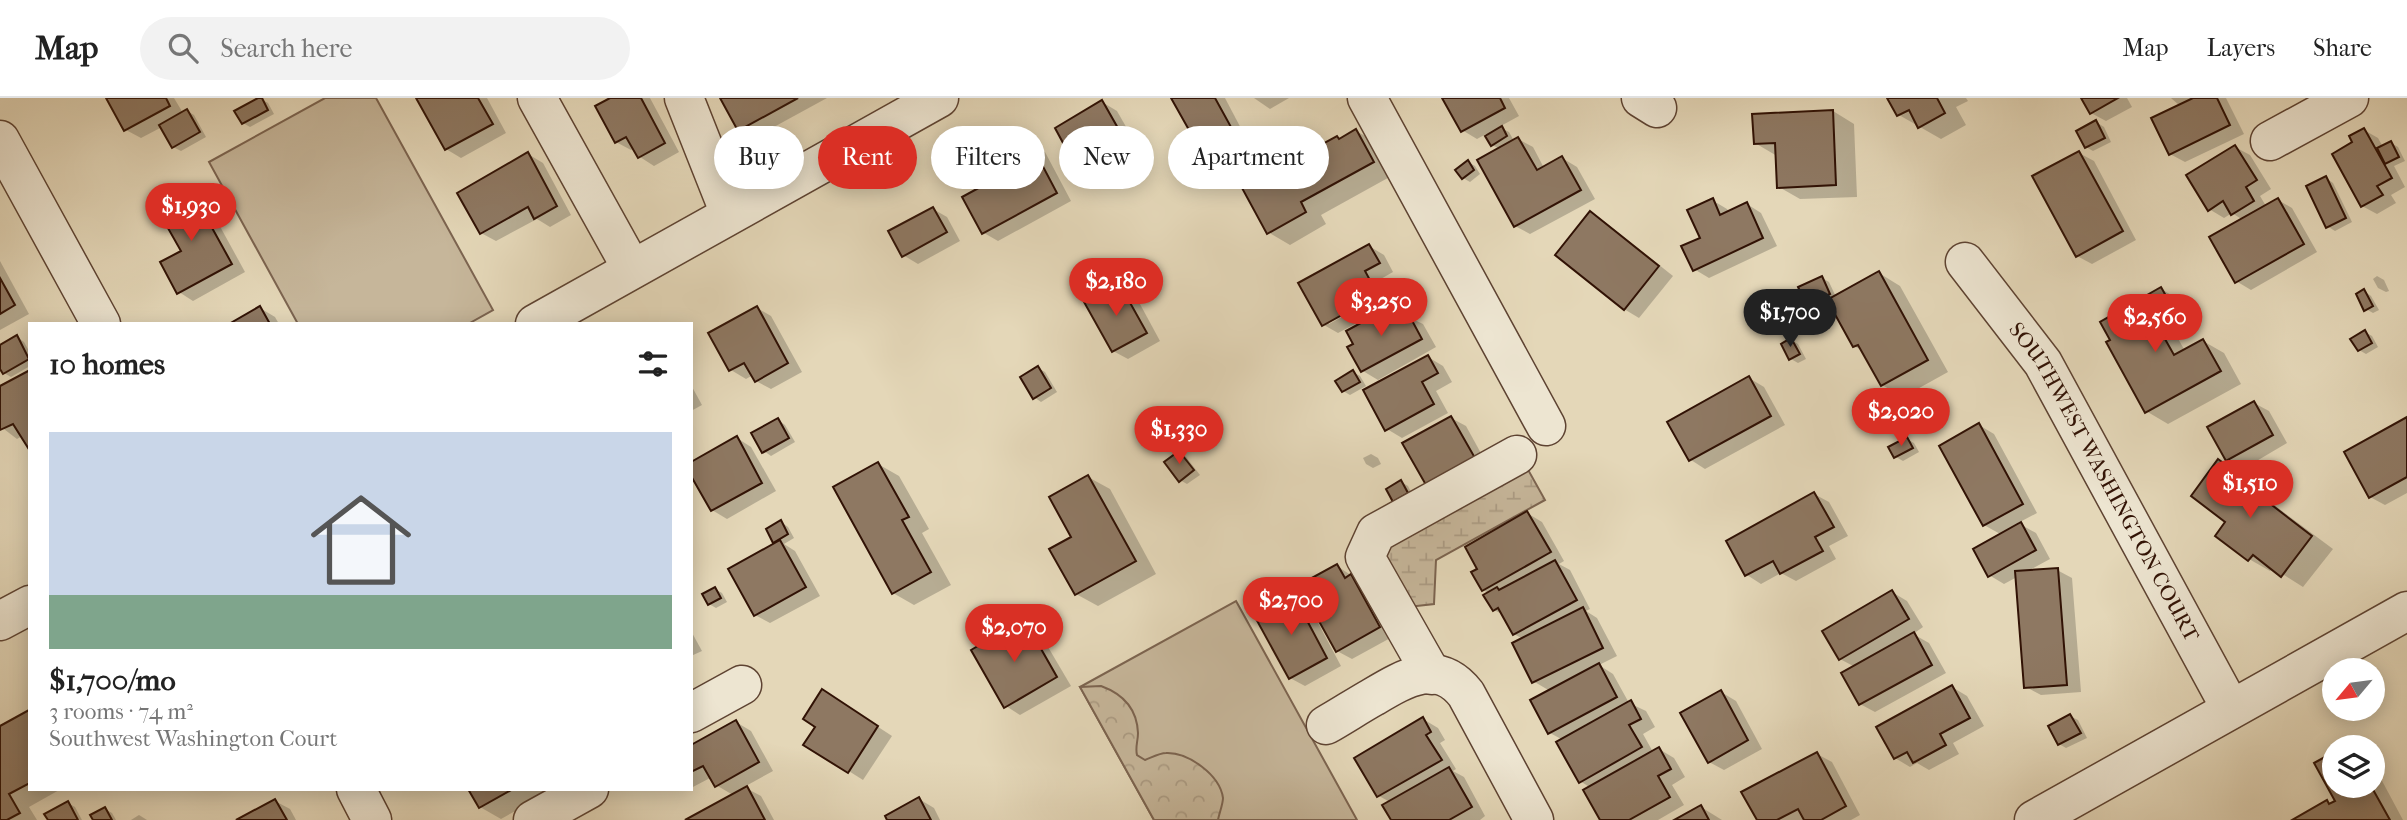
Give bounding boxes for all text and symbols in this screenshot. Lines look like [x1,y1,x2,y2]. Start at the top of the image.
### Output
search box [140,17,630,80]
text: Map [35,29,98,68]
icon: search [164,29,202,67]
text: Search here [220,33,352,64]
text: Map [2123,34,2169,62]
text: Layers [2207,34,2275,62]
text: Share [2313,34,2372,62]
chip: Buy [714,126,804,189]
chip: Rent [818,126,917,189]
chip: Filters [931,126,1045,189]
chip: New [1059,126,1154,189]
chip: Apartment [1168,126,1329,189]
pin: $1,930 [134,184,248,243]
text: $1,930 [161,192,221,219]
pin: $2,180 [1059,258,1173,318]
text: $2,180 [1085,267,1147,294]
pin: $3,250 [1324,278,1438,338]
text: $3,250 [1350,287,1412,314]
pin: $1,700 [1733,289,1847,349]
pin: $2,560 [2098,294,2212,354]
text: $1,700 [1760,298,1820,325]
text: $2,560 [2123,303,2187,330]
street label: SOUTHWEST WASHINGTON COURT [2004,318,2204,646]
icon: filters [634,345,672,383]
text: 10 homes [49,347,165,382]
pin: $2,020 [1844,388,1958,448]
text: $2,020 [1868,397,1934,424]
pin: $1,330 [1122,406,1236,466]
text: $1,330 [1150,415,1208,442]
pin: $1,510 [2193,460,2307,520]
text: $1,510 [2222,469,2278,496]
icon: home [298,477,424,603]
pin: $2,700 [1234,578,1348,637]
text: $2,700 [1259,586,1323,613]
pin: $2,070 [957,604,1071,664]
text: $2,070 [981,613,1047,640]
north arrow [2322,658,2385,721]
map controls [2322,658,2385,798]
text: $1,700/mo [49,663,176,698]
text: 3 rooms · 74 m² [49,698,193,725]
text: Southwest Washington Court [49,725,337,752]
button: layers [2322,735,2385,798]

